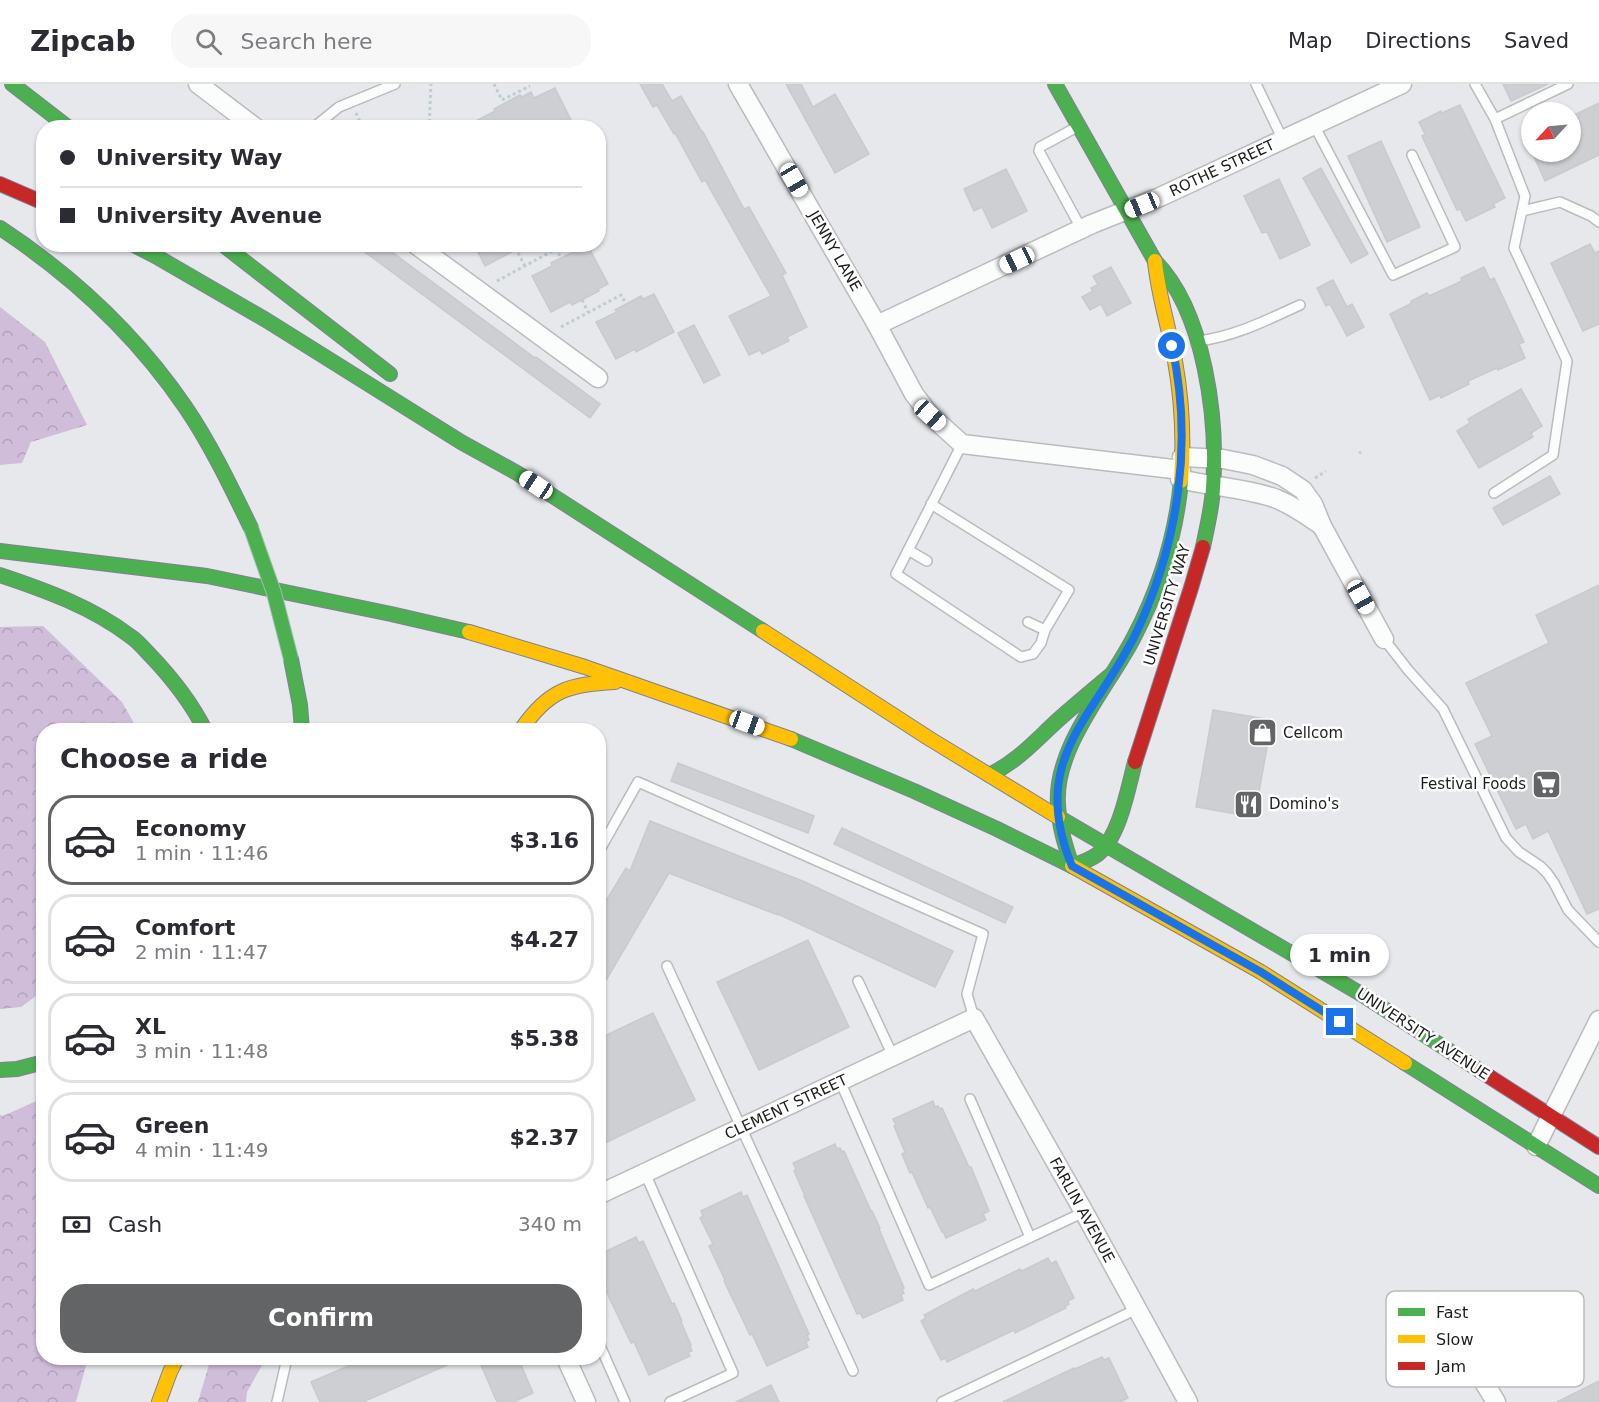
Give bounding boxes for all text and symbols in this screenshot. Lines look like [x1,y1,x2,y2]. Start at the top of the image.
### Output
search box [171,14,591,68]
text: Zipcab [30,25,135,58]
icon: search [192,25,225,58]
text: Search here [240,29,373,54]
text: Map [1288,29,1332,53]
text: Directions [1365,29,1471,53]
text: Saved [1504,29,1569,53]
north arrow [1521,102,1581,162]
map controls [1521,102,1581,162]
street label: ROTHE STREET [1166,135,1278,200]
text: University Way [96,145,282,170]
car [777,160,811,200]
car [1122,190,1162,220]
text: University Avenue [96,203,322,228]
street label: JENNY LANE [804,207,865,294]
car [997,244,1037,276]
route start [1158,332,1185,359]
car [911,396,949,434]
car [516,468,556,502]
street label: UNIVERSITY WAY [1140,541,1194,668]
car [1344,577,1378,617]
car [727,708,767,738]
shop icon: Cellcom [1246,717,1278,749]
place label: Cellcom [1283,724,1343,742]
text: Choose a ride [60,743,268,774]
supermarket icon: Festival Foods [1531,768,1563,800]
place label: Festival Foods [1420,775,1526,793]
restaurant icon: Domino's [1232,788,1264,820]
place label: Domino's [1269,795,1339,813]
icon: car [63,813,117,867]
text: Economy [135,816,246,841]
text: $3.16 [509,828,579,853]
text: 1 min · 11:46 [135,841,269,865]
icon: car [63,912,117,966]
text: Comfort [135,915,235,940]
text: $4.27 [509,927,579,952]
callout: 1 min [1290,935,1390,977]
text: 2 min · 11:47 [135,940,269,964]
text: 1 min [1308,943,1371,967]
street label: UNIVERSITY AVENUE [1353,984,1493,1084]
route end [1326,1008,1353,1035]
icon: car [63,1011,117,1065]
text: XL [135,1014,166,1039]
text: $5.38 [509,1026,579,1051]
text: 3 min · 11:48 [135,1039,269,1063]
street label: CLEMENT STREET [722,1070,851,1143]
icon: car [63,1110,117,1164]
text: Green [135,1113,209,1138]
text: $2.37 [509,1125,579,1150]
text: 4 min · 11:49 [135,1138,269,1162]
street label: FARLIN AVENUE [1046,1154,1118,1266]
icon: cash [60,1208,93,1241]
text: Cash [108,1212,162,1237]
text: 340 m [518,1212,582,1236]
button: Confirm [60,1284,582,1353]
legend [1386,1291,1584,1387]
text: Fast [1436,1303,1468,1322]
text: Slow [1436,1330,1473,1349]
text: Jam [1435,1357,1466,1376]

